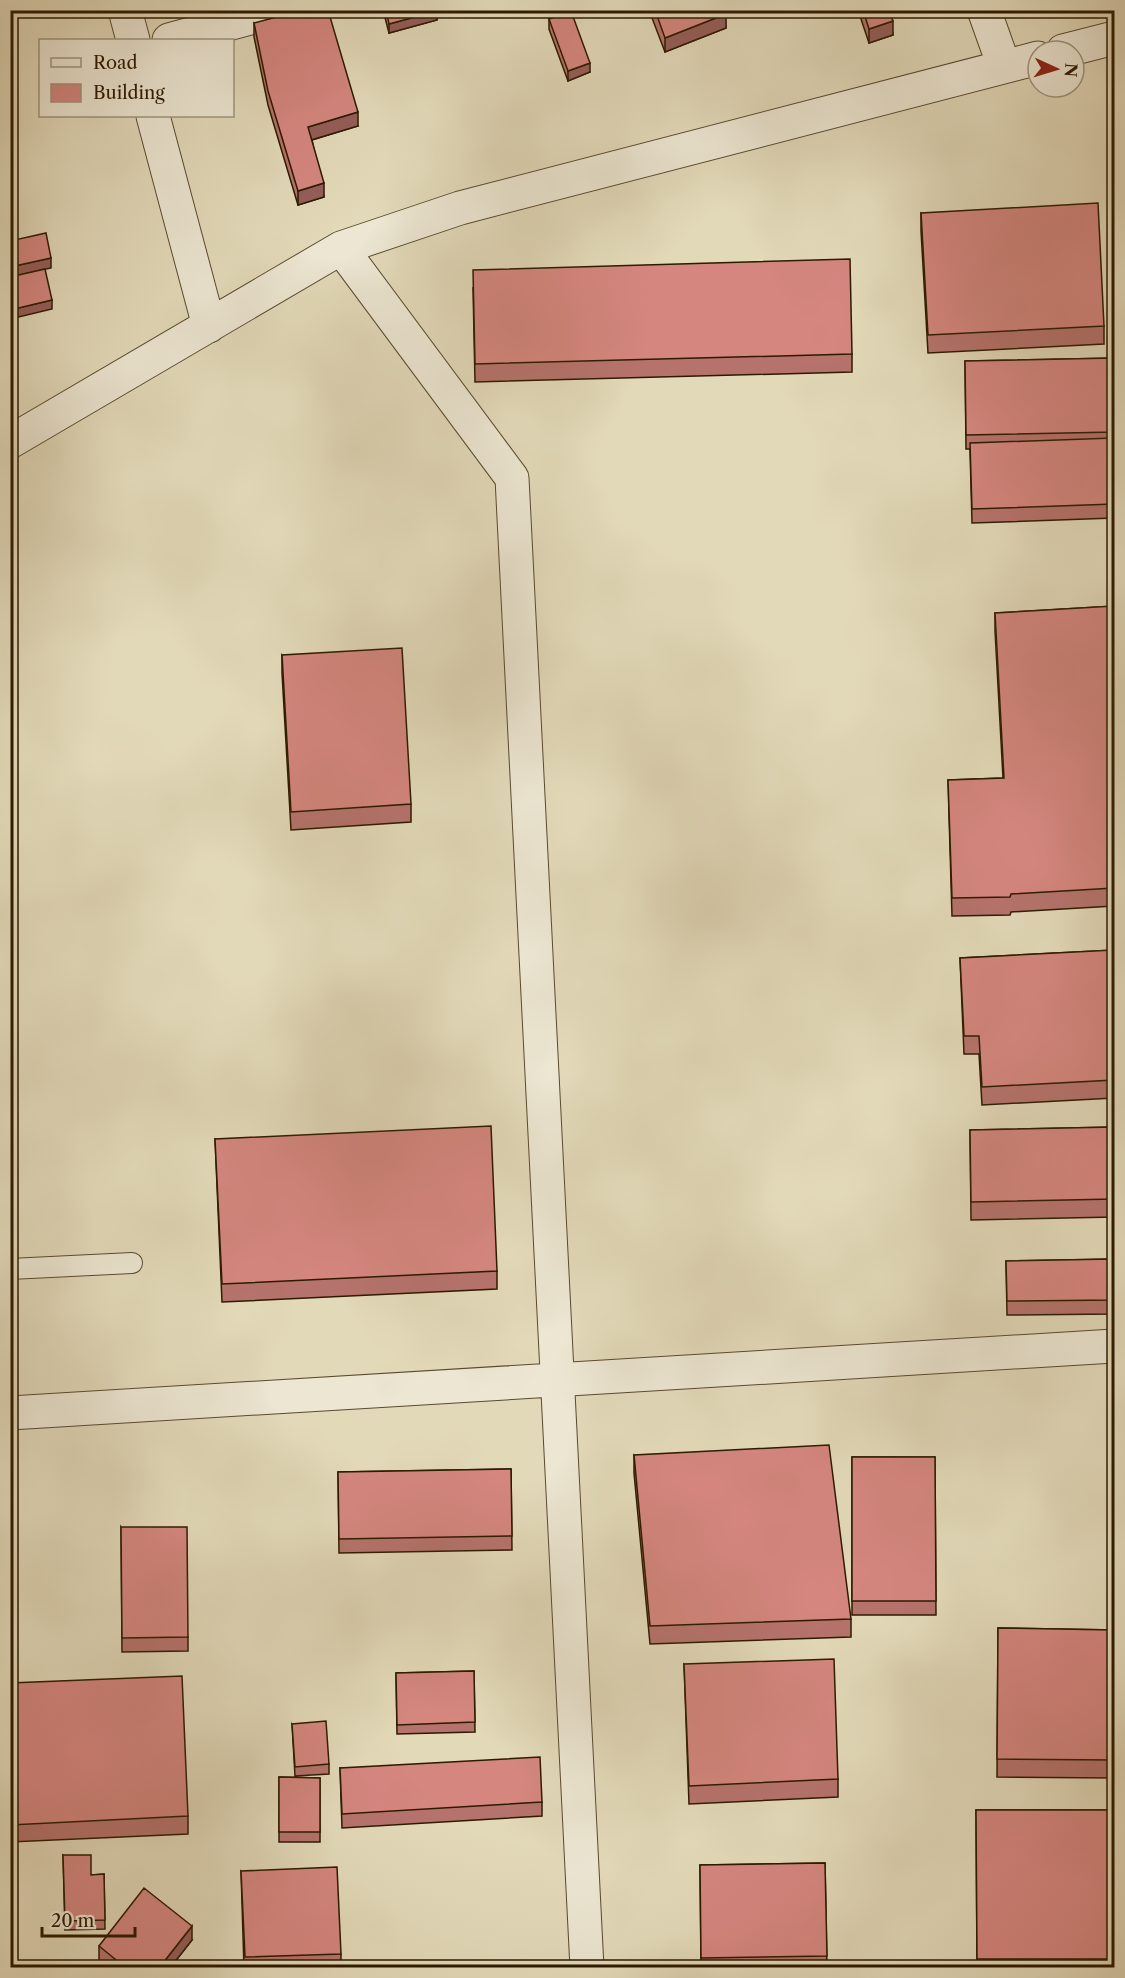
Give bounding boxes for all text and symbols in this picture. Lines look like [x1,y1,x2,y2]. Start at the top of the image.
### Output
legend [39,39,234,117]
north arrow [1026,39,1086,99]
text: Road [93,52,138,74]
text: N [1060,62,1081,78]
text: Building [93,82,165,104]
scale bar [42,1900,135,1938]
text: 20 m [51,1910,95,1932]

